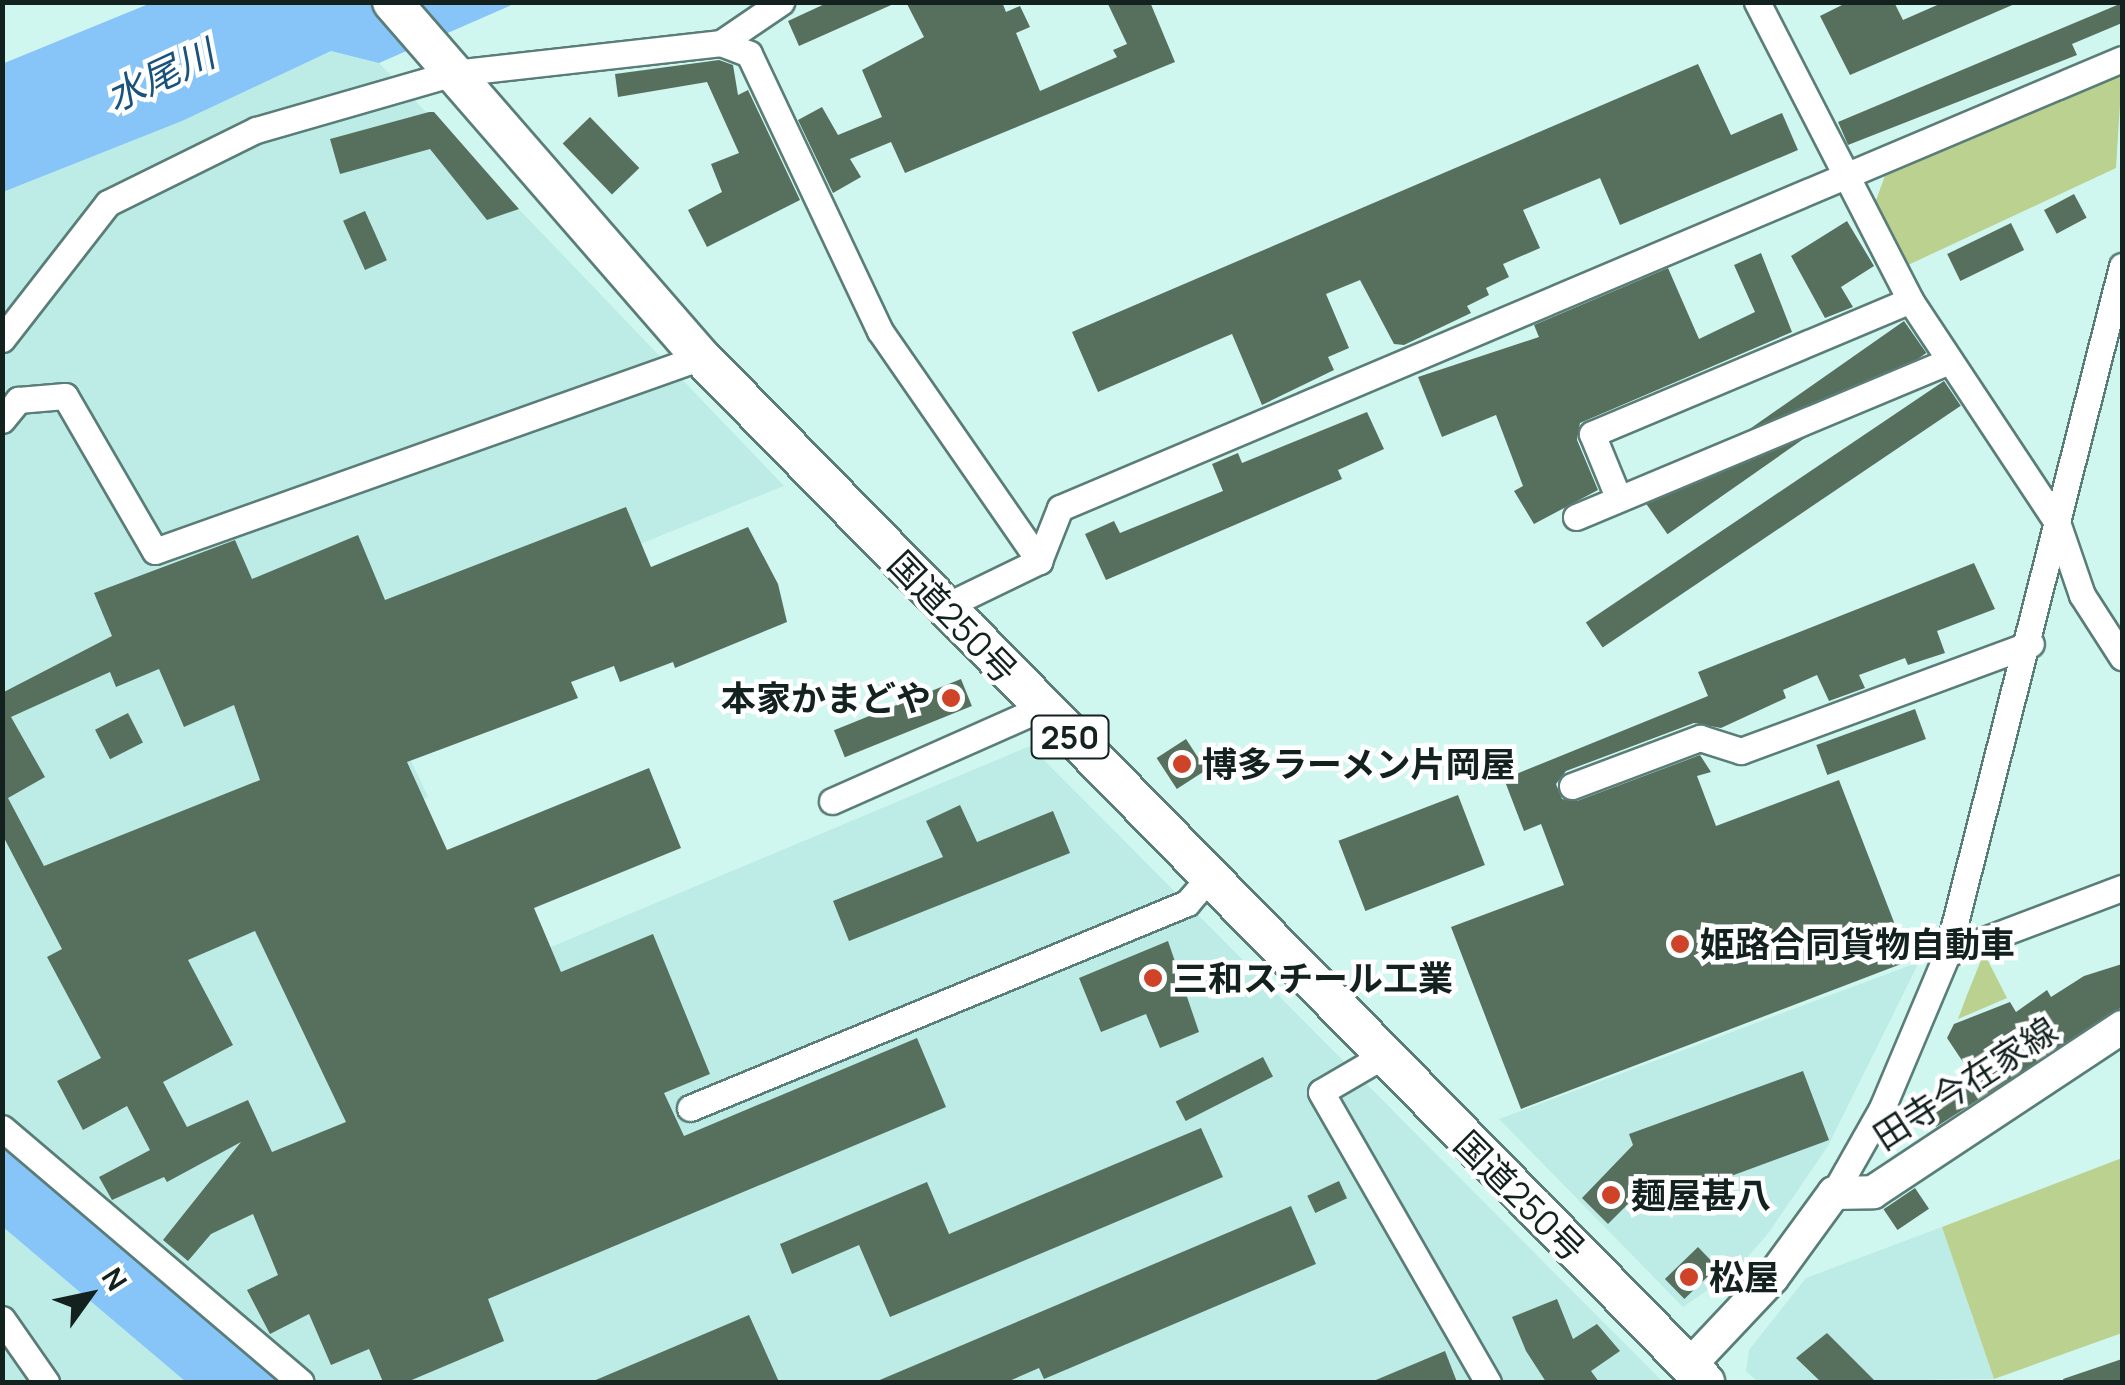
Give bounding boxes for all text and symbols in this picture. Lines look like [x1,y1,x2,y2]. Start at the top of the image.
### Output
water label: 水尾川 [99,30,221,120]
street label: 国道250号 [880,543,1026,691]
place label: 本家かまどや [721,677,931,719]
marker: 本家かまどや [940,687,962,709]
road number: 250 [1030,710,1110,764]
place label: 博多ラーメン片岡屋 [1202,743,1517,785]
marker: 博多ラーメン片岡屋 [1171,753,1193,775]
place label: 姫路合同貨物自動車 [1700,923,2015,965]
marker: 姫路合同貨物自動車 [1669,933,1691,955]
place label: 三和スチール工業 [1173,957,1453,999]
marker: 三和スチール工業 [1142,967,1164,989]
street label: 田寺今在家線 [1866,1008,2064,1158]
street label: 国道250号 [1446,1122,1594,1270]
place label: 麺屋甚八 [1631,1174,1771,1216]
marker: 麺屋甚八 [1600,1184,1622,1206]
north arrow [40,1245,140,1345]
place label: 松屋 [1709,1256,1779,1298]
text: N [94,1260,137,1297]
marker: 松屋 [1678,1266,1700,1288]

